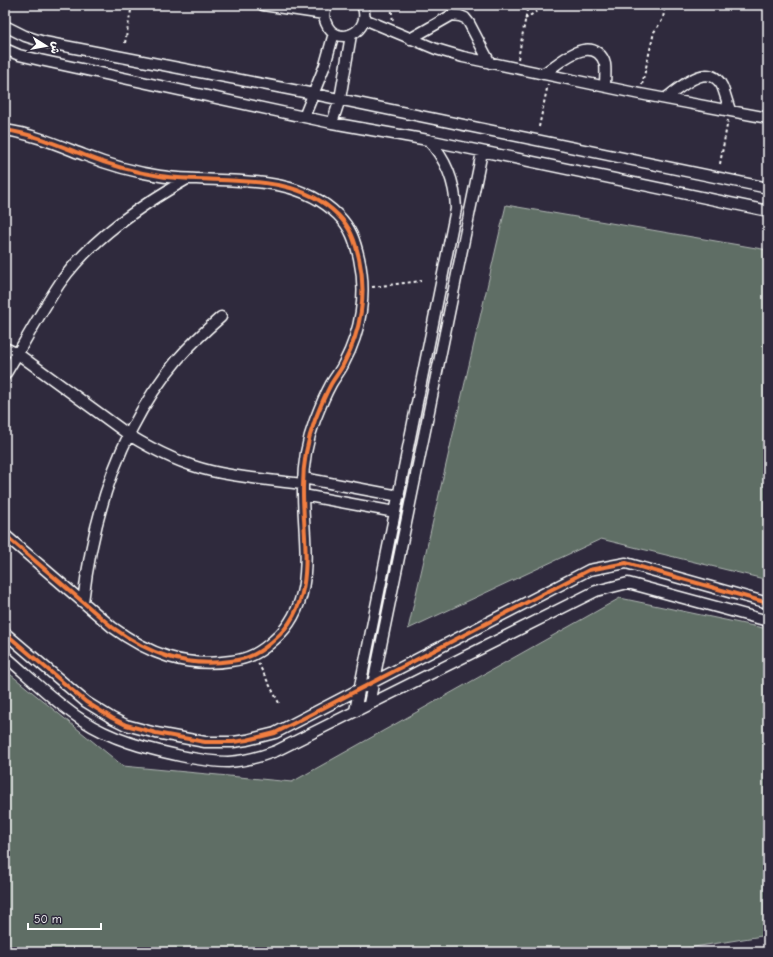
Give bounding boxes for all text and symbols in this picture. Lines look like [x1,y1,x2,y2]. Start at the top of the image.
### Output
north arrow [26,26,66,66]
text: ش [48,41,63,55]
scale bar [28,905,101,931]
text: 50 m [34,912,62,926]

